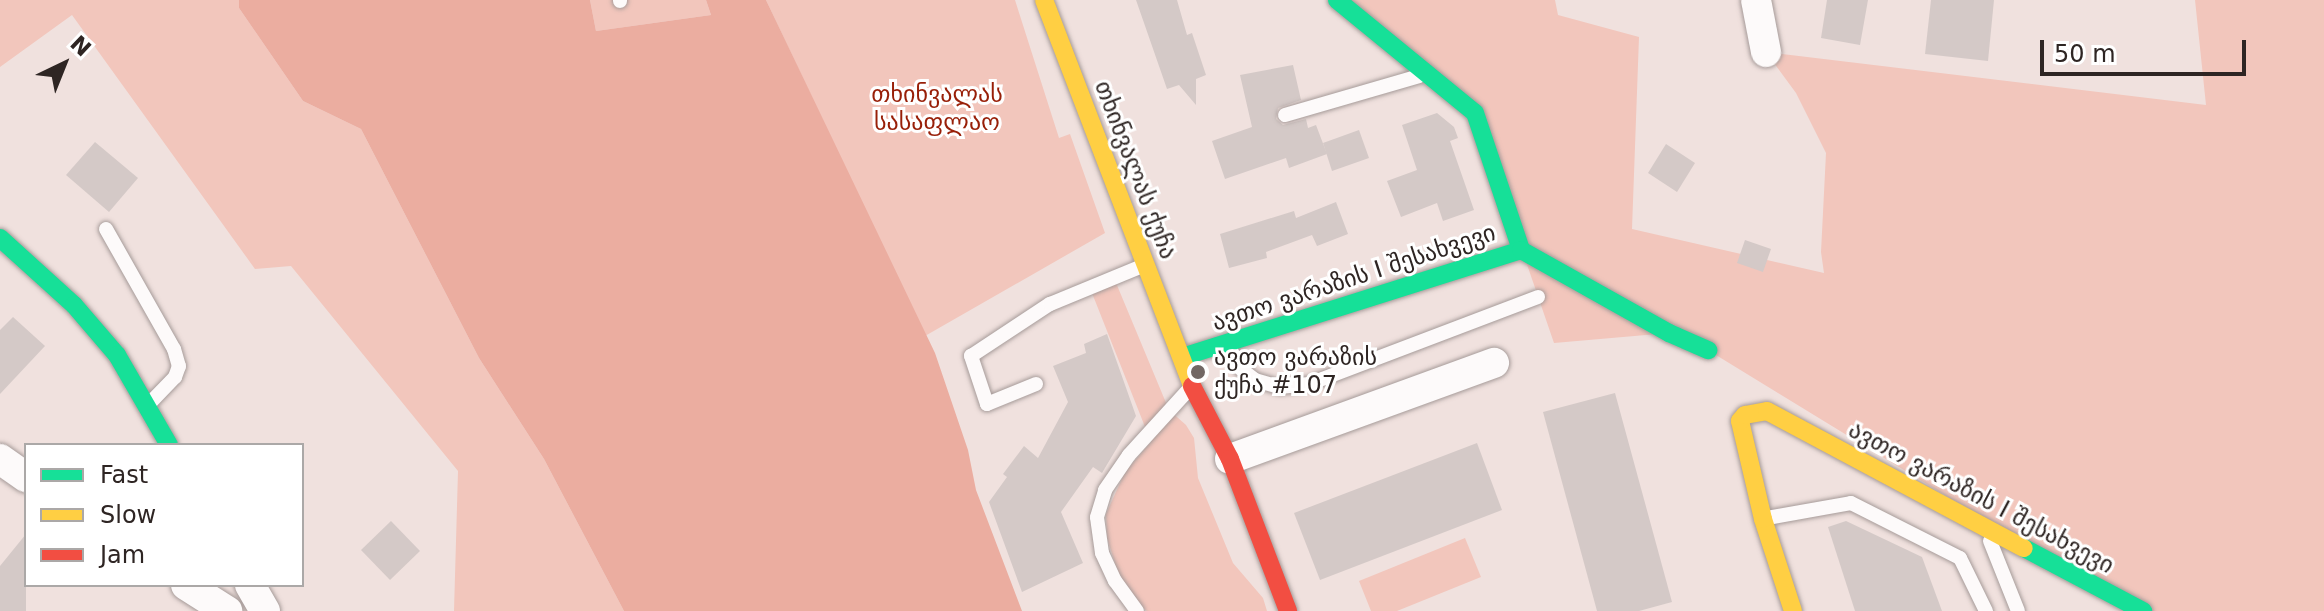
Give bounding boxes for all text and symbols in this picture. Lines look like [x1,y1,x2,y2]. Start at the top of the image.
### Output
north arrow [24,24,104,104]
scale bar [2044,24,2250,74]
text: N [65,31,96,62]
text: 50 m [2054,40,2116,68]
street label: თხინვალას ქუჩა [1088,77,1182,263]
park label: თხინვალას სასაფლაო [871,81,1003,137]
street label: ავთო ვარაზის I შესახვევი [1209,219,1499,337]
place label: ავთო ვარაზის ქუჩა #107 [1214,344,1377,400]
marker: ავთო ვარაზის ქუჩა #107 [1189,363,1207,381]
street label: ავთო ვარაზის I შესახვევი [1843,416,2119,580]
legend [24,443,304,587]
text: Fast [100,461,148,489]
text: Slow [100,501,156,529]
text: Jam [100,541,145,569]

